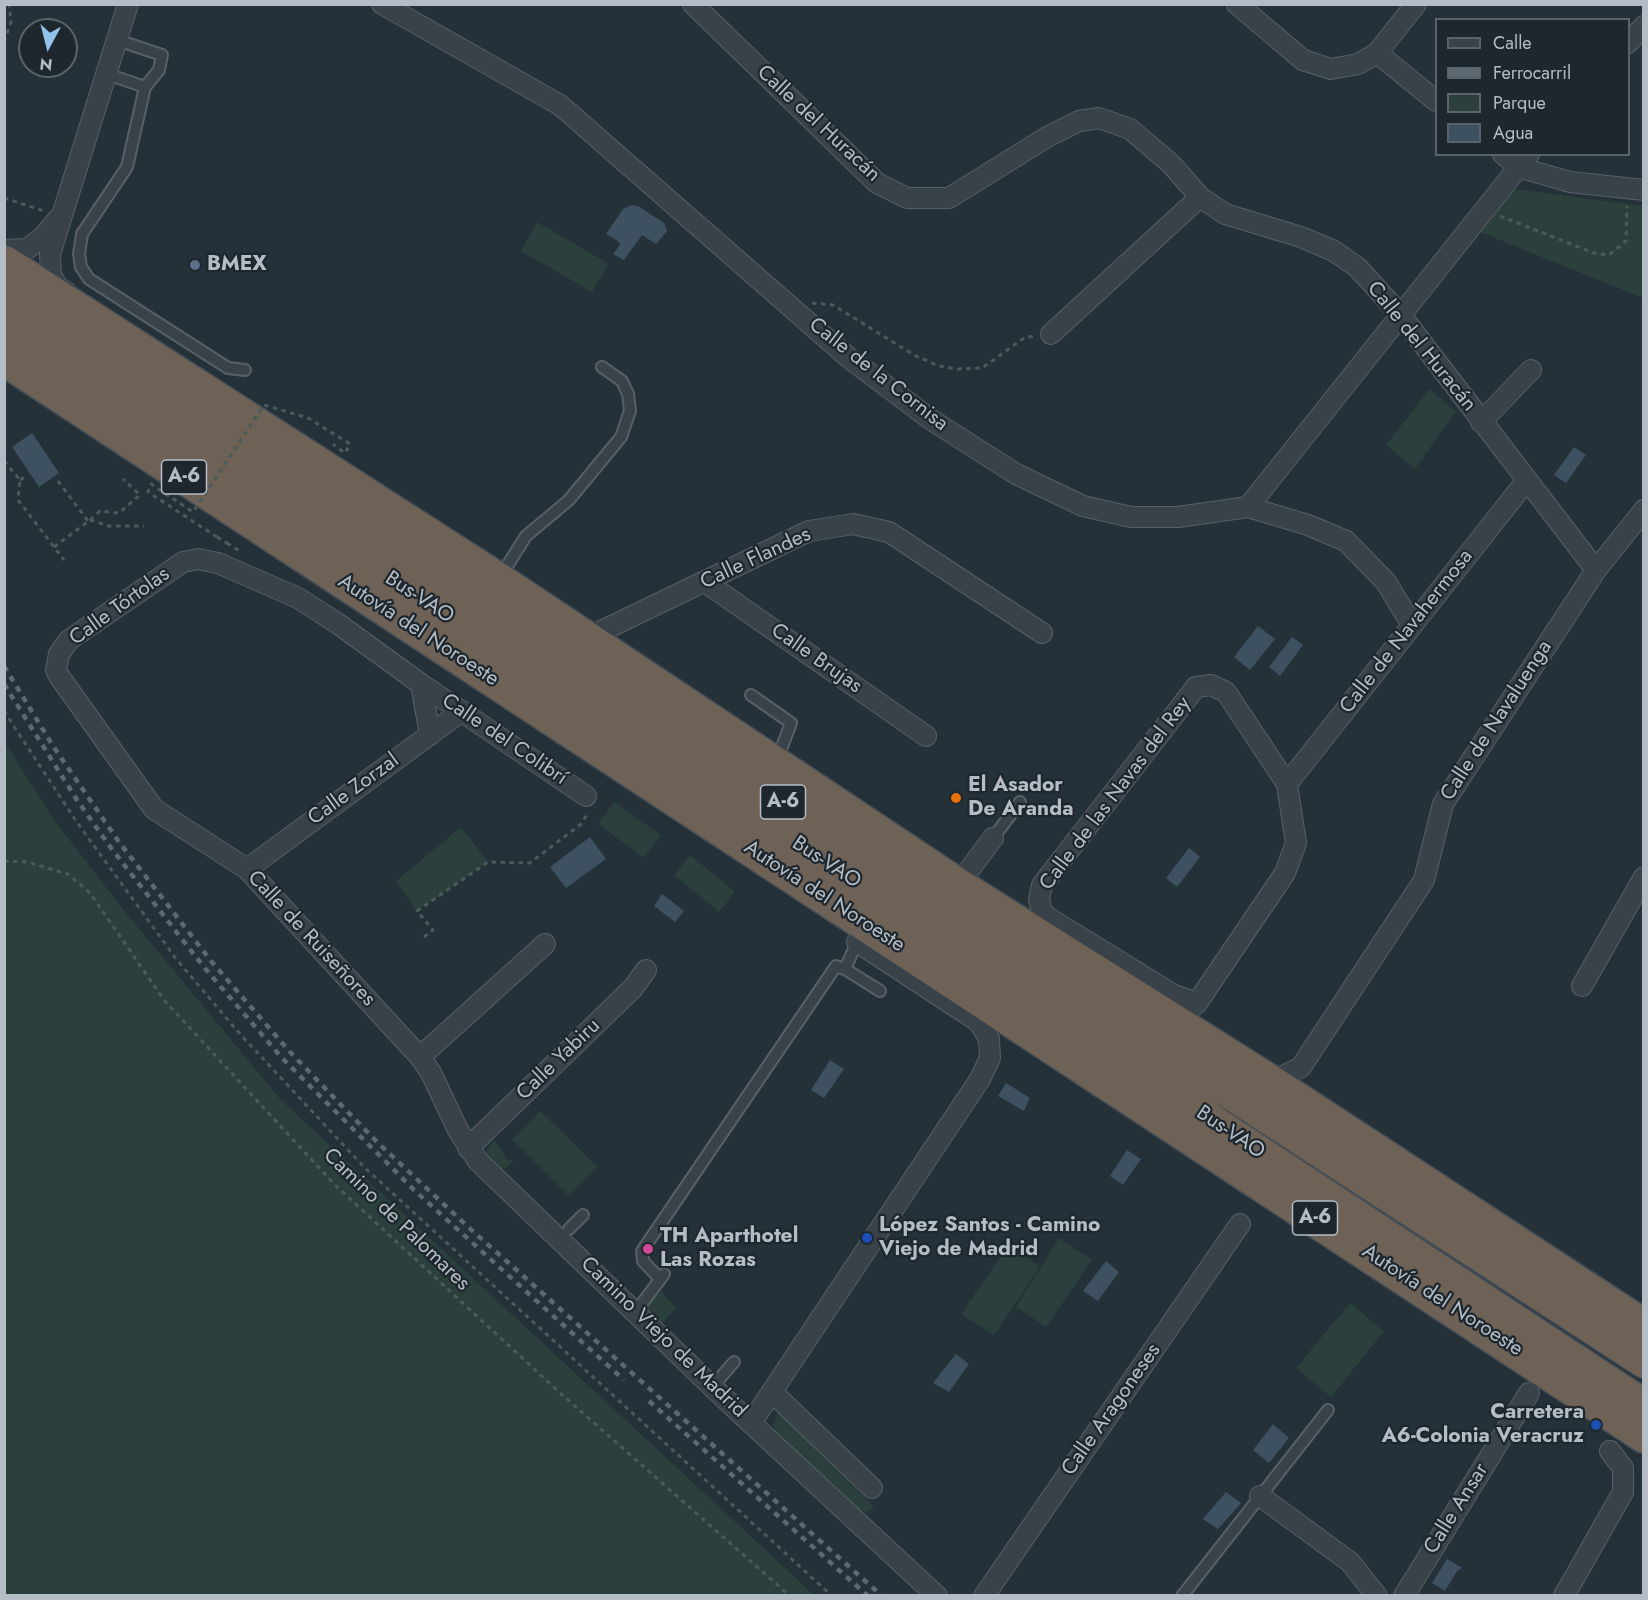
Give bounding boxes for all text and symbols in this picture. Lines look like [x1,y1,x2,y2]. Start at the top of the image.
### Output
north arrow [18,18,78,78]
legend [1435,18,1630,156]
text: Calle [1493,30,1532,56]
text: N [38,52,54,77]
street label: Calle del Huracán [751,60,885,188]
text: Ferrocarril [1493,60,1571,86]
text: Parque [1493,90,1546,116]
text: Agua [1493,120,1533,146]
place label: BMEX [207,252,267,278]
marker: BMEX [188,258,202,272]
street label: Calle del Huracán [1361,277,1481,417]
street label: Calle de la Cornisa [803,313,953,437]
road number: A-6 [162,460,207,494]
street label: Calle Flandes [697,522,815,596]
street label: Calle de Navahermosa [1335,545,1479,719]
street label: Calle Tórtolas [65,562,175,652]
street label: Bus-VAO [380,566,458,630]
street label: Autovía del Noroeste [333,570,503,692]
street label: Calle Brujas [766,619,866,699]
street label: Calle de Navaluenga [1436,636,1558,806]
street label: Calle del Colibrí [436,689,572,791]
street label: Calle de las Navas del Rey [1035,692,1197,896]
street label: Calle Zorzal [304,749,404,831]
place label: El Asador De Aranda [968,773,1073,823]
road number: A-6 [760,785,806,819]
marker: El Asador De Aranda [949,791,963,805]
street label: Bus-VAO [787,831,865,895]
street label: Autovía del Noroeste [739,836,909,958]
street label: Calle de Ruiseñores [242,866,380,1012]
street label: Calle Yabiru [512,1014,606,1106]
street label: Bus-VAO [1191,1101,1269,1165]
street label: Camino de Palomares [317,1144,475,1296]
road number: A-6 [1292,1201,1338,1235]
place label: López Santos - Camino Viejo de Madrid [879,1213,1100,1263]
place label: TH Aparthotel Las Rozas [660,1224,798,1274]
marker: López Santos - Camino Viejo de Madrid [860,1231,874,1245]
street label: Autovía del Noroeste [1357,1240,1527,1362]
marker: TH Aparthotel Las Rozas [641,1242,655,1256]
street label: Camino Viejo de Madrid [575,1252,751,1424]
street label: Calle Aragoneses [1057,1339,1167,1481]
place label: Carretera A6-Colonia Veracruz [1381,1400,1584,1450]
marker: Carretera A6-Colonia Veracruz [1589,1418,1603,1432]
street label: Calle Ansar [1419,1459,1495,1559]

